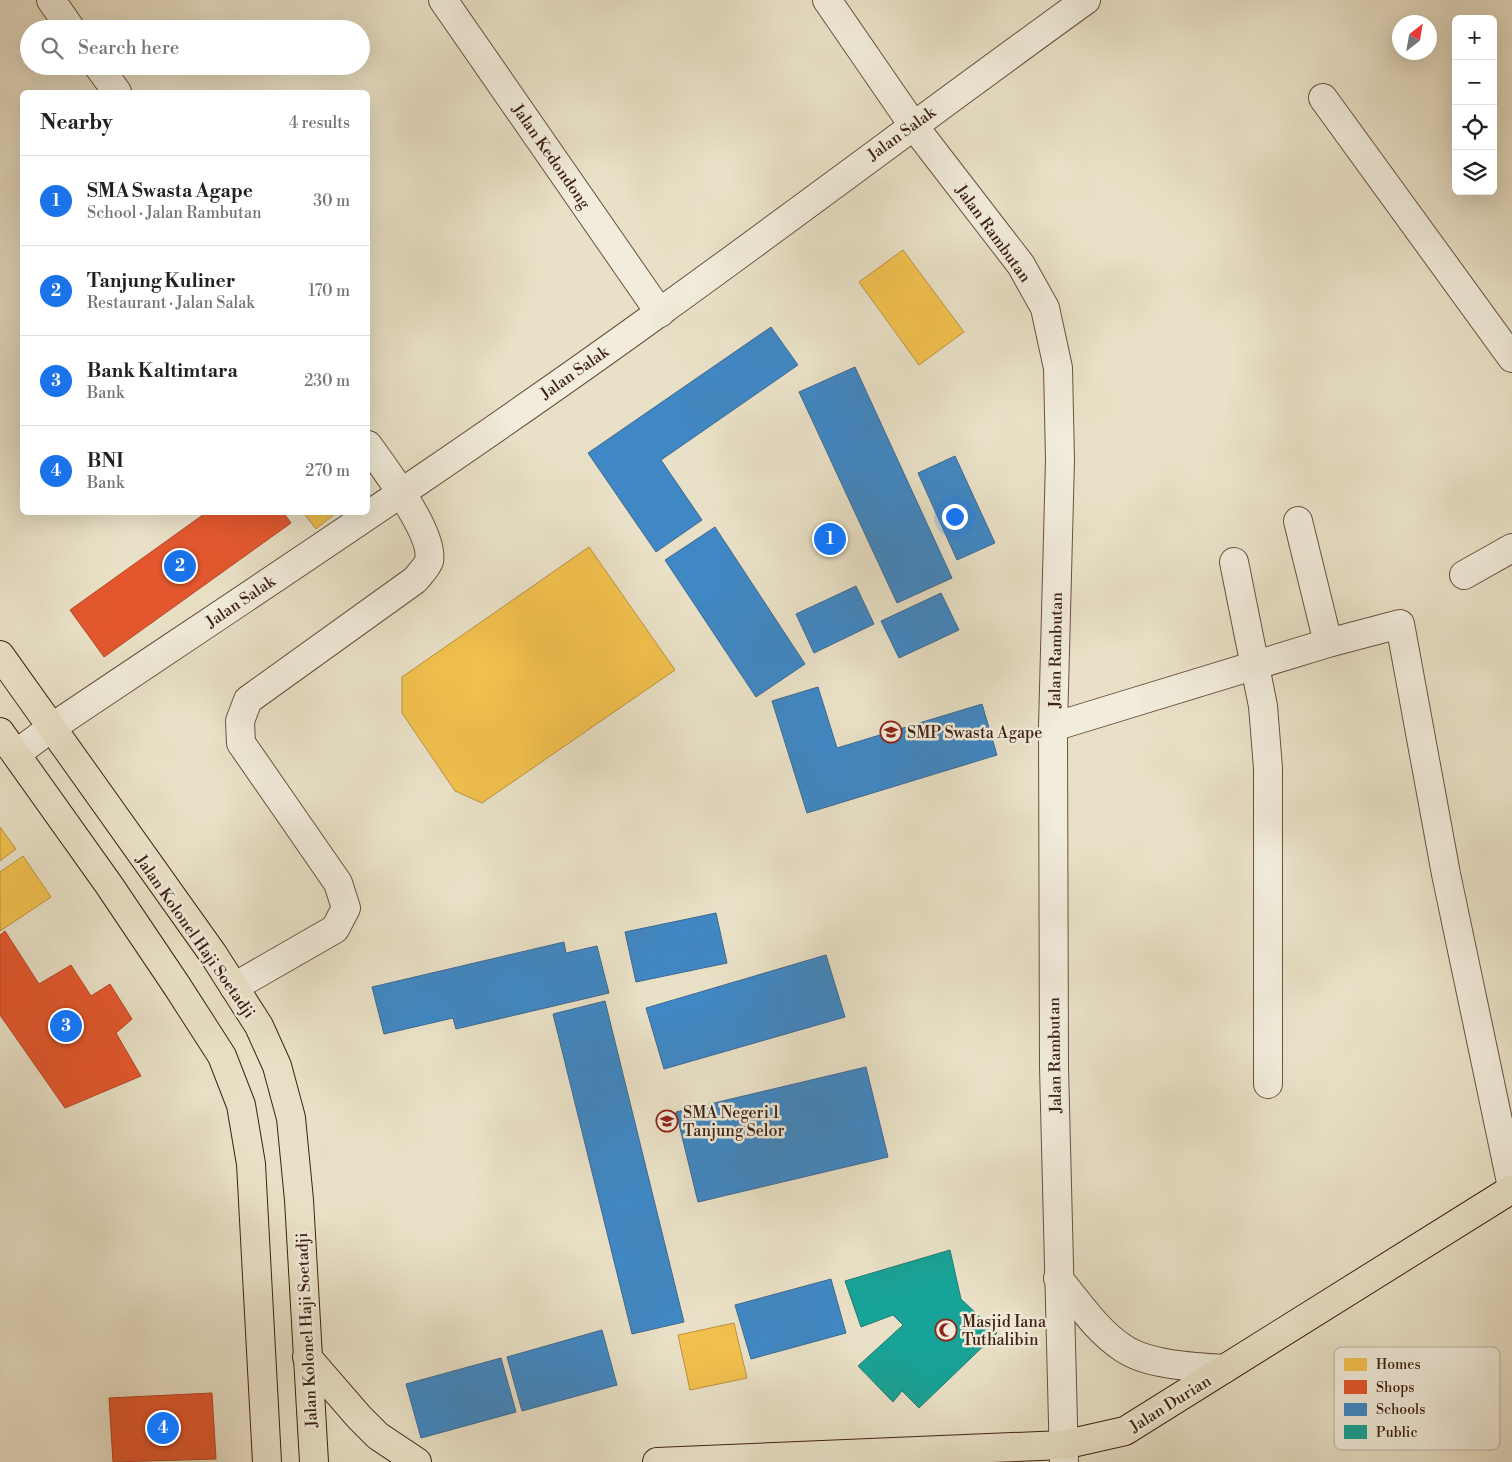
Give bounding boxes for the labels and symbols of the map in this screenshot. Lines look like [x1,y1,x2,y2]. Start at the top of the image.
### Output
north arrow [1392,15,1437,60]
street label: Jalan Kedondong [507,99,595,214]
street label: Jalan Salak [863,102,941,166]
street label: Jalan Rambutan [950,180,1036,287]
street label: Jalan Salak [536,341,614,404]
your location [942,504,968,530]
pin: 1 [814,520,846,558]
pin: 2 [164,547,196,585]
street label: Jalan Salak [201,571,280,633]
street label: Jalan Rambutan [1045,591,1067,709]
school or university icon: SMP Swasta Agape [879,720,903,744]
place label: SMP Swasta Agape [907,723,1042,743]
street label: Jalan Kolonel Haji Soetadji [131,850,259,1022]
street label: Jalan Rambutan [1044,996,1066,1114]
pin: 3 [50,1007,82,1045]
place label: SMA Negeri 1 Tanjung Selor [683,1103,784,1141]
school or university icon: SMA Negeri 1 Tanjung Selor [655,1109,679,1133]
street label: Jalan Kolonel Haji Soetadji [292,1232,322,1429]
place label: Masjid Iana Tuthalibin [962,1312,1047,1350]
mosque icon: Masjid Iana Tuthalibin [934,1318,958,1342]
legend [1334,1347,1500,1450]
text: Homes [1376,1356,1421,1374]
street label: Jalan Durian [1125,1371,1215,1437]
text: Shops [1376,1379,1414,1397]
text: Schools [1376,1401,1425,1419]
pin: 4 [147,1409,179,1447]
text: Public [1376,1424,1417,1442]

